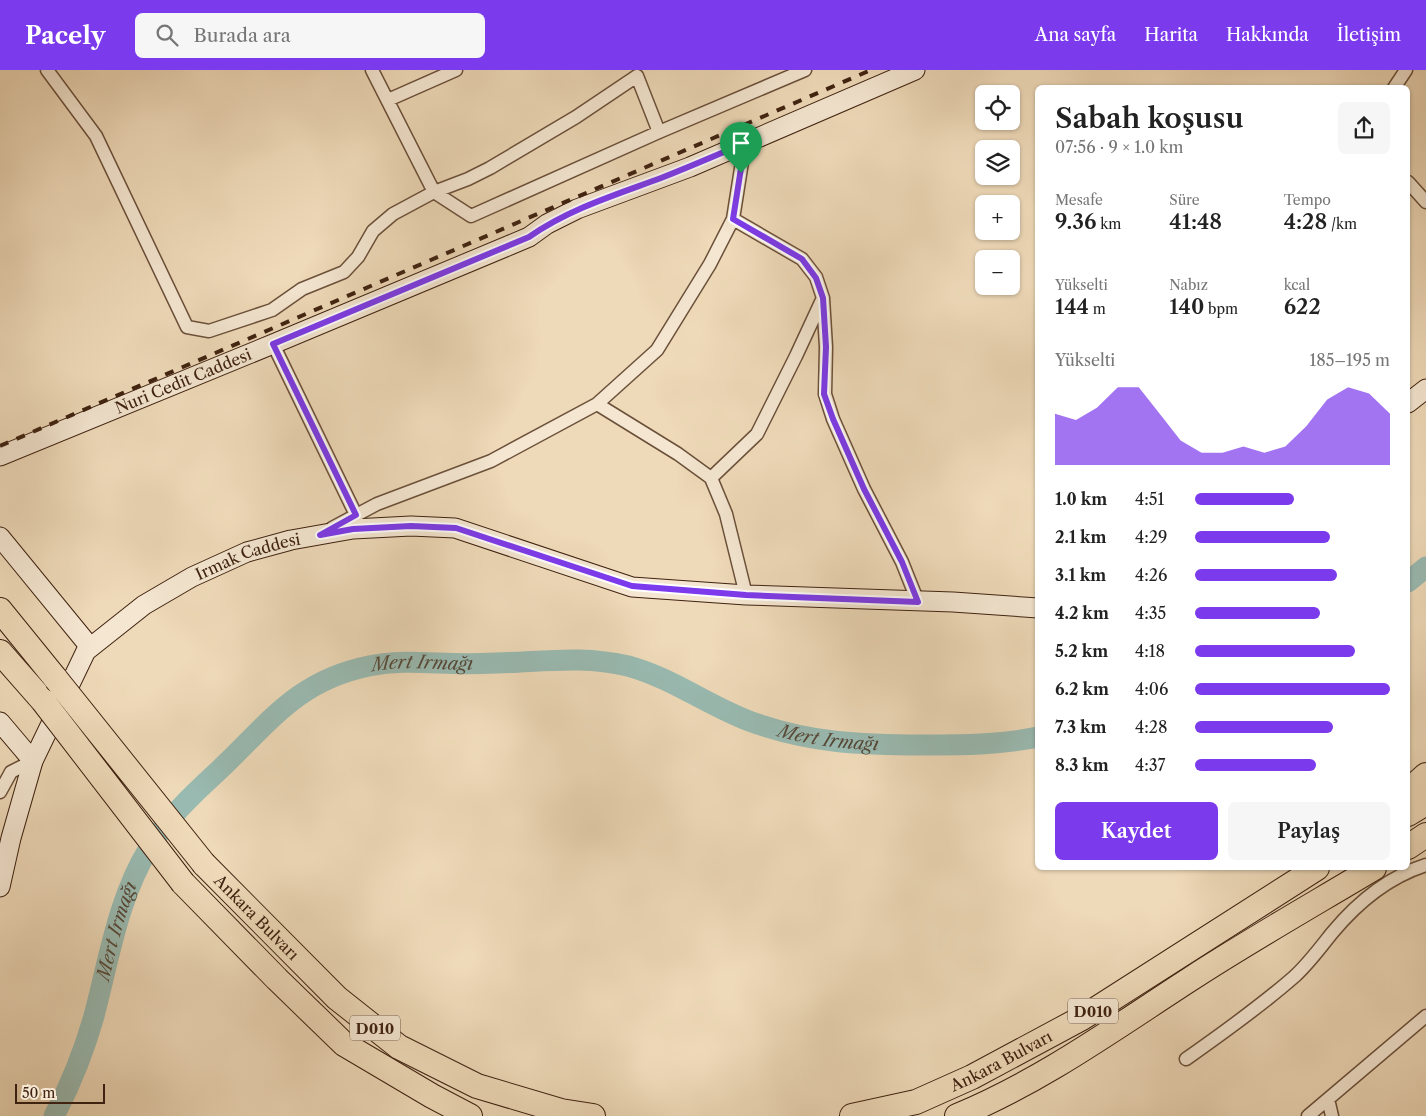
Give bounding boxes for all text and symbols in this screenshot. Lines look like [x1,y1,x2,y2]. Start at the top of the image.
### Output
search box [135,13,485,58]
text: Pacely [25,21,105,50]
icon: search [153,21,181,49]
text: Burada ara [193,24,291,47]
text: Ana sayfa [1035,24,1116,46]
text: Harita [1144,24,1198,46]
text: Hakkında [1226,24,1309,46]
text: İletişim [1337,24,1401,46]
map controls [975,85,1020,295]
button: locate [975,85,1020,130]
text: Sabah koşusu [1055,101,1244,135]
button: share [1338,102,1390,154]
pin [720,122,762,173]
icon: arrive [727,129,755,157]
text: 07:56 · 9 × 1.0 km [1055,137,1183,157]
button: layers [975,140,1020,185]
text: Mesafe [1055,191,1103,209]
text: Süre [1169,191,1200,209]
text: Tempo [1284,191,1331,209]
button: + [975,195,1020,240]
text: 9.36 [1055,209,1097,234]
text: 41:48 [1169,209,1222,234]
text: 4:28 [1284,209,1327,234]
text: km [1097,215,1121,233]
text: /km [1327,215,1357,233]
button: − [975,250,1020,295]
text: Yükselti [1055,276,1108,294]
text: Nabız [1169,276,1208,294]
text: kcal [1284,276,1310,294]
text: 144 [1055,294,1089,319]
text: 140 [1169,294,1204,319]
text: 622 [1284,294,1321,319]
text: m [1089,300,1106,318]
text: bpm [1204,300,1238,318]
street label: Nuri Cedit Caddesi [112,344,254,418]
text: Yükselti [1055,350,1115,370]
text: 185–195 m [1309,350,1390,370]
text: 1.0 km [1055,489,1107,509]
text: 4:51 [1135,489,1164,509]
text: 2.1 km [1055,527,1107,547]
text: 4:29 [1135,527,1167,547]
street label: Irmak Caddesi [192,529,302,584]
text: 3.1 km [1055,565,1106,585]
text: 4:26 [1135,565,1167,585]
text: 4.2 km [1055,603,1109,623]
text: 4:35 [1135,603,1166,623]
text: 5.2 km [1055,641,1108,661]
text: 4:18 [1135,641,1165,661]
water label: Mert Irmağı [368,651,473,676]
text: 6.2 km [1055,679,1109,699]
text: 4:06 [1135,679,1168,699]
text: 7.3 km [1055,717,1106,737]
text: 4:28 [1135,717,1167,737]
water label: Mert Irmağı [774,719,879,755]
text: 8.3 km [1055,755,1109,775]
text: 4:37 [1135,755,1165,775]
button: Kaydet [1055,802,1218,860]
button: Paylaş [1228,802,1390,860]
street label: Ankara Bulvarı [209,870,304,964]
water label: Mert Irmağı [92,878,142,984]
road number: D010 [1068,998,1118,1024]
road number: D010 [350,1016,400,1040]
street label: Ankara Bulvarı [946,1026,1056,1096]
scale bar [15,1081,105,1104]
text: 50 m [22,1084,55,1102]

